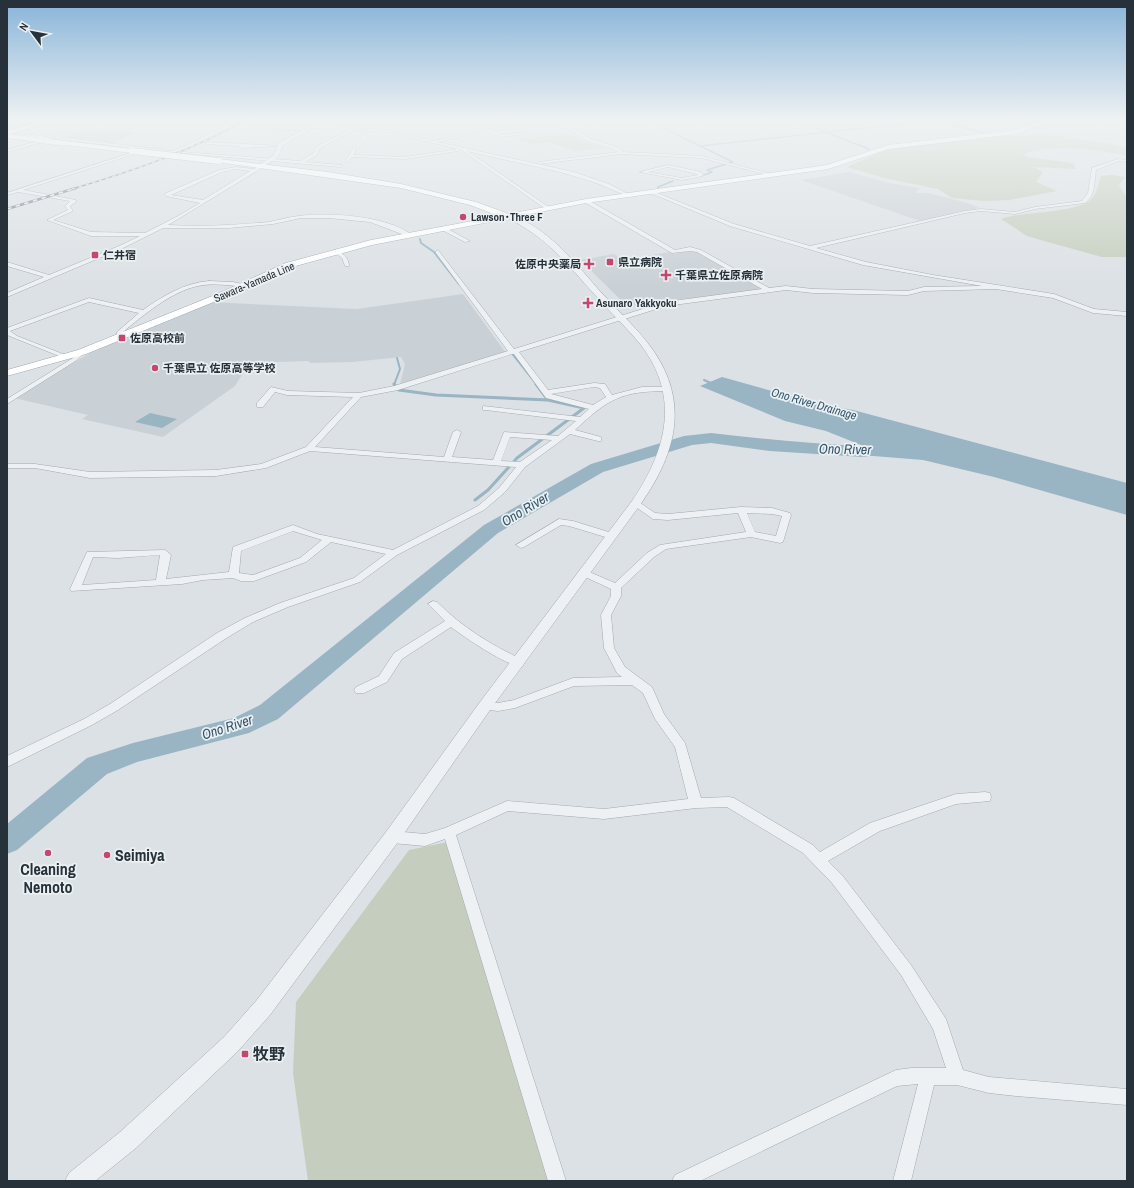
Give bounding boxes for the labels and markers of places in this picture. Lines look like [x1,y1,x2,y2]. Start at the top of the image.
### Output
place label: Lawson･Three F [471,210,543,224]
marker: Lawson･Three F [458,212,468,222]
place label: 仁井宿 [103,248,136,262]
marker: 仁井宿 [90,250,100,260]
place label: 県立病院 [618,255,662,269]
place label: 佐原中央薬局 [515,257,581,271]
marker: 県立病院 [605,257,615,267]
marker: 佐原中央薬局 [584,259,594,269]
place label: 千葉県立佐原病院 [675,268,763,282]
marker: 千葉県立佐原病院 [660,269,672,281]
place label: Asunaro Yakkyoku [596,296,677,310]
marker: Asunaro Yakkyoku [583,298,593,308]
place label: 佐原高校前 [130,331,185,345]
marker: 佐原高校前 [117,333,127,343]
place label: 千葉県立 佐原高等学校 [163,361,276,375]
marker: 千葉県立 佐原高等学校 [150,363,160,373]
place label: Seimiya [115,844,165,866]
marker: Cleaning Nemoto [43,848,53,858]
marker: Seimiya [102,850,112,860]
place label: Cleaning Nemoto [20,858,76,898]
place label: 牧野 [253,1043,285,1065]
marker: 牧野 [240,1049,250,1059]

